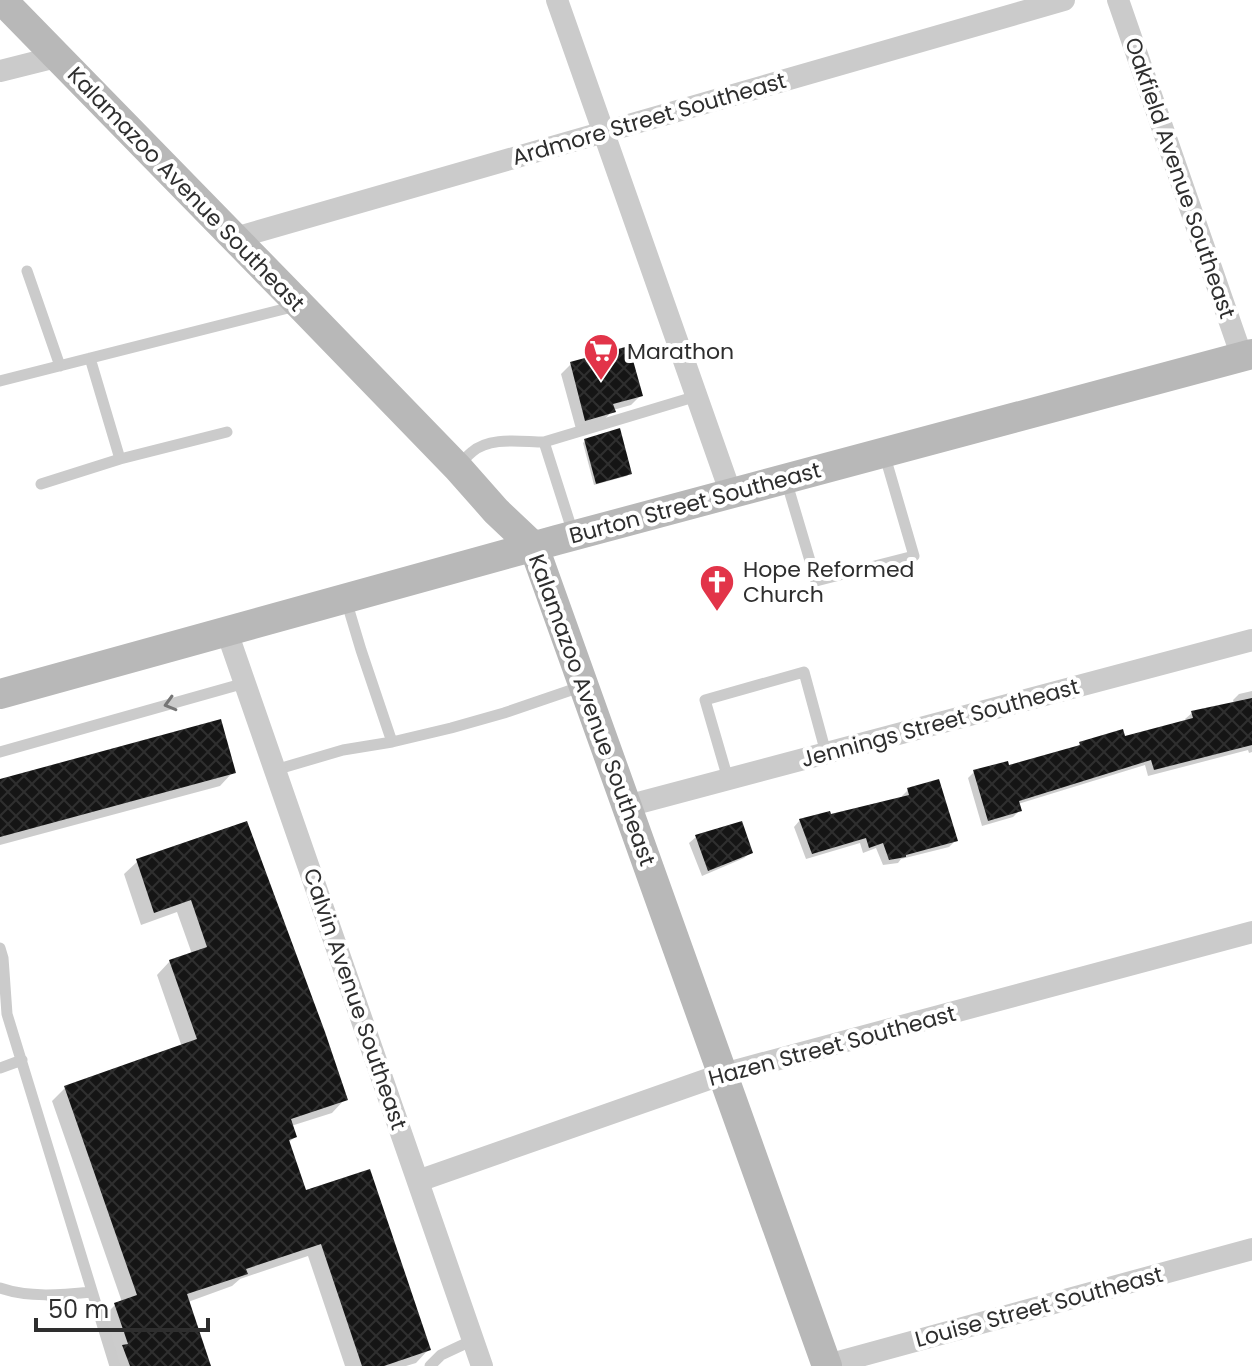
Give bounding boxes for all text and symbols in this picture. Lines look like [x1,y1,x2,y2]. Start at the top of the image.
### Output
street label: Oakfield Avenue Southeast [1117,33,1243,323]
street label: Kalamazoo Avenue Southeast [60,60,312,318]
street label: Ardmore Street Southeast [508,65,790,173]
supermarket icon: Marathon [582,332,620,382]
place label: Marathon [627,336,734,367]
street label: Burton Street Southeast [566,454,824,552]
street label: Kalamazoo Avenue Southeast [521,550,663,870]
place label: Hope Reformed Church [743,554,914,610]
church icon: Hope Reformed Church [698,563,736,613]
street label: Jennings Street Southeast [798,671,1082,775]
one-way arrow [164,695,177,711]
street label: Calvin Avenue Southeast [296,864,414,1134]
street label: Hazen Street Southeast [705,998,959,1094]
street label: Louise Street Southeast [912,1259,1166,1355]
scale bar [36,1282,208,1332]
text: 50 m [48,1293,109,1326]

